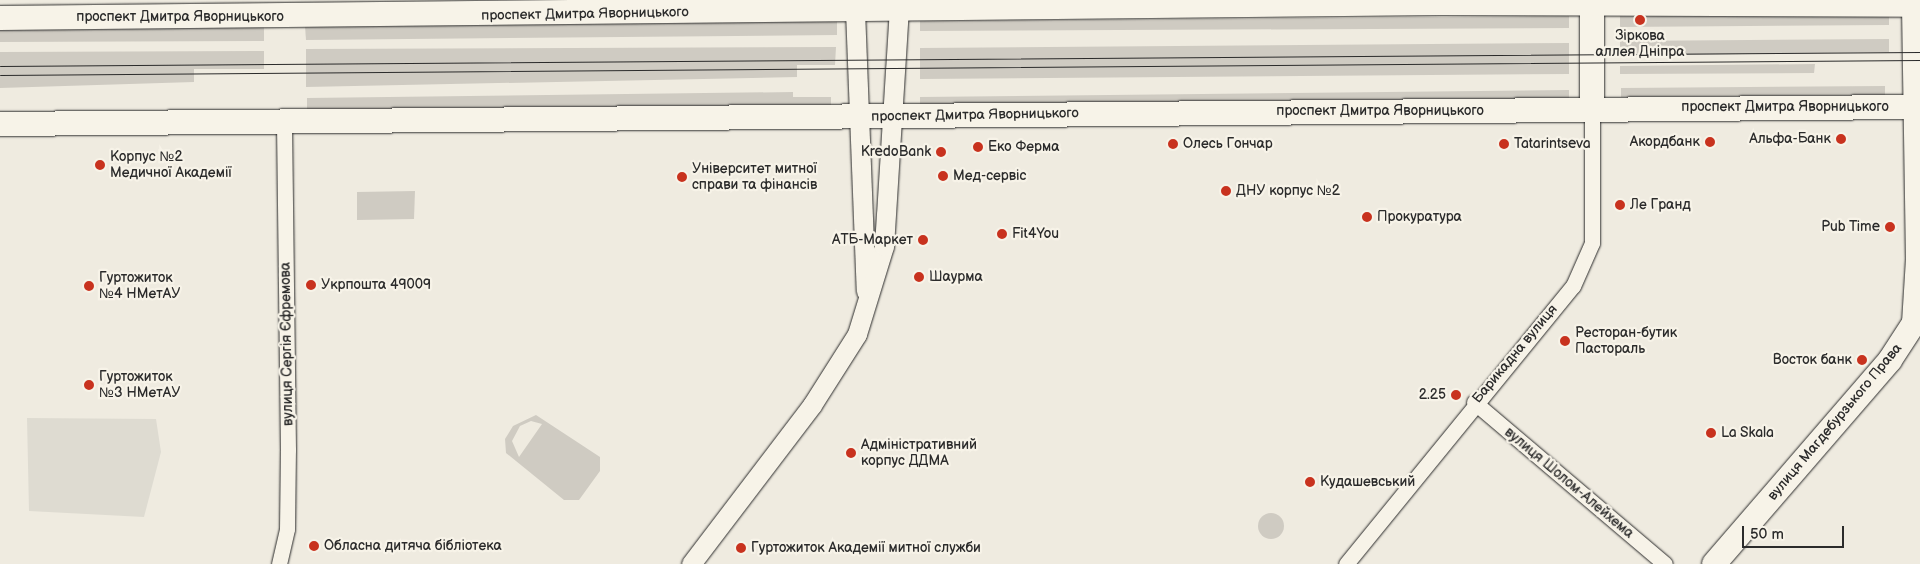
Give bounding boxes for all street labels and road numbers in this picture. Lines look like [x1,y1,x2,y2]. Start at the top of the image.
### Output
street label: проспект Дмитра Яворницького [481,4,689,24]
street label: проспект Дмитра Яворницького [76,9,284,25]
street label: проспект Дмитра Яворницького [1681,99,1889,115]
street label: проспект Дмитра Яворницького [1276,103,1484,119]
street label: проспект Дмитра Яворницького [871,105,1079,125]
street label: вулиця Сергія Єфремова [277,262,297,426]
street label: Барикадна вулиця [1469,301,1561,407]
street label: вулиця Магдебурзького Права [1764,340,1906,504]
street label: вулиця Шолом-Алейхема [1501,424,1637,542]

